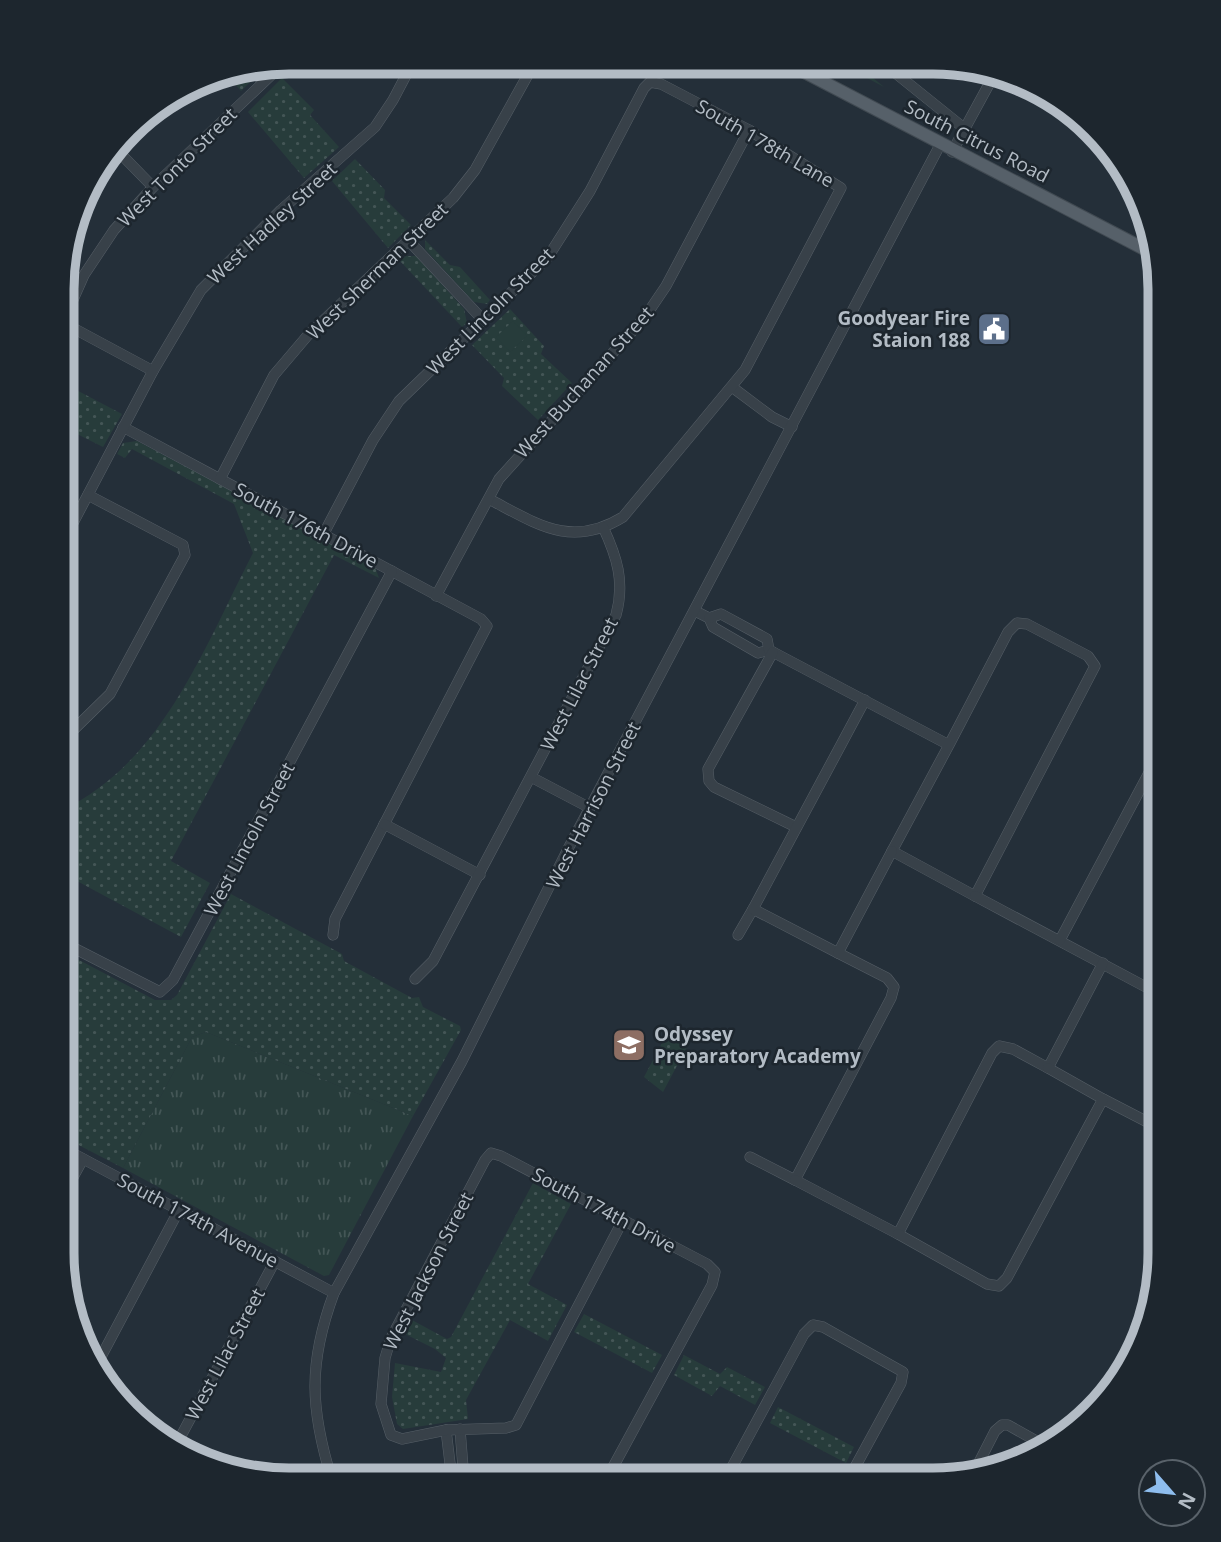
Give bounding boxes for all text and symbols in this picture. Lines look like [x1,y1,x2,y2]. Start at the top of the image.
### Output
street label: South 178th Lane [691,93,839,193]
street label: South Citrus Road [900,93,1054,189]
street label: West Tonto Street [112,102,242,232]
street label: West Hadley Street [202,156,343,290]
street label: West Sherman Street [301,196,454,345]
street label: West Lincoln Street [421,241,560,380]
street label: West Buchanan Street [509,300,659,464]
place label: Goodyear Fire Staion 188 [838,305,970,353]
public building icon: Goodyear Fire Staion 188 [975,310,1013,348]
street label: South 176th Drive [230,476,382,574]
street label: West Lilac Street [534,613,624,755]
street label: West Harrison Street [540,717,646,893]
street label: West Lincoln Street [198,758,301,920]
place label: Odyssey Preparatory Academy [654,1021,861,1069]
school or university icon: Odyssey Preparatory Academy [610,1026,648,1064]
street label: South 174th Drive [528,1161,680,1259]
street label: South 174th Avenue [113,1167,283,1273]
street label: West Jackson Street [377,1187,479,1354]
street label: West Lilac Street [179,1283,271,1425]
north arrow [1137,1458,1207,1528]
text: N [1172,1488,1202,1514]

